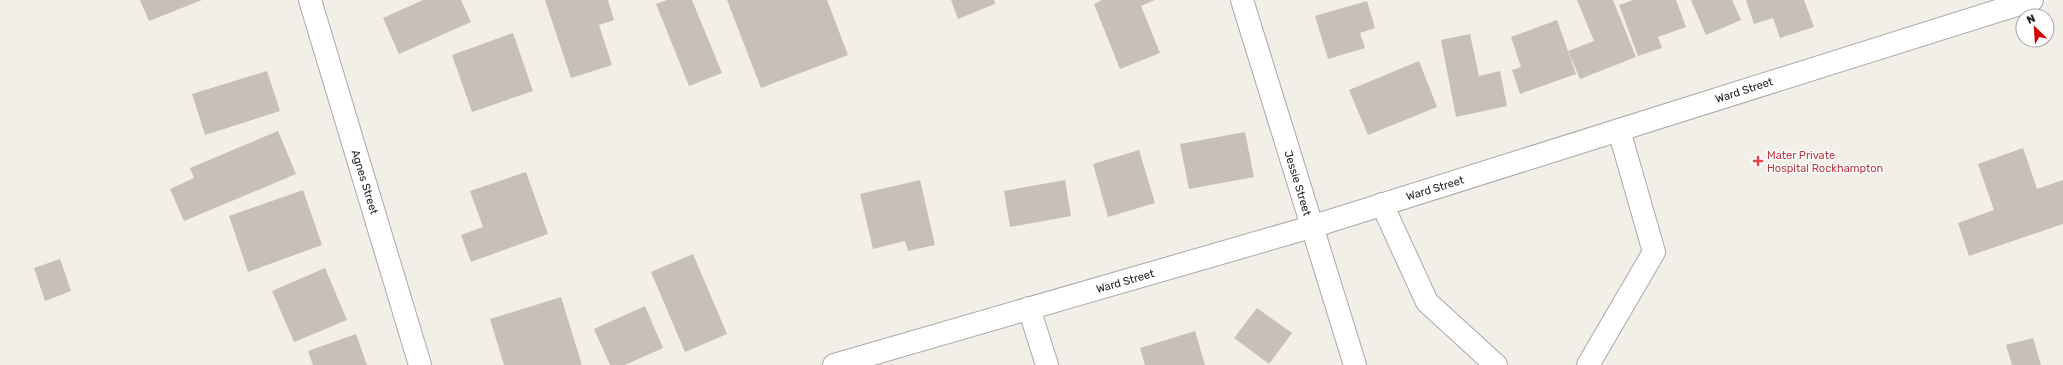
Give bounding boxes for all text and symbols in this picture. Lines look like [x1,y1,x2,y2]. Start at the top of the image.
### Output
north arrow [2015,8,2055,48]
text: N [2025,12,2037,27]
street label: Ward Street [1714,75,1775,106]
street label: Agnes Street [349,148,381,217]
street label: Jessie Street [1281,149,1314,218]
place label: Mater Private Hospital Rockhampton [1767,149,1883,175]
marker: Mater Private Hospital Rockhampton [1752,155,1764,167]
street label: Ward Street [1405,173,1466,203]
street label: Ward Street [1095,267,1156,296]

